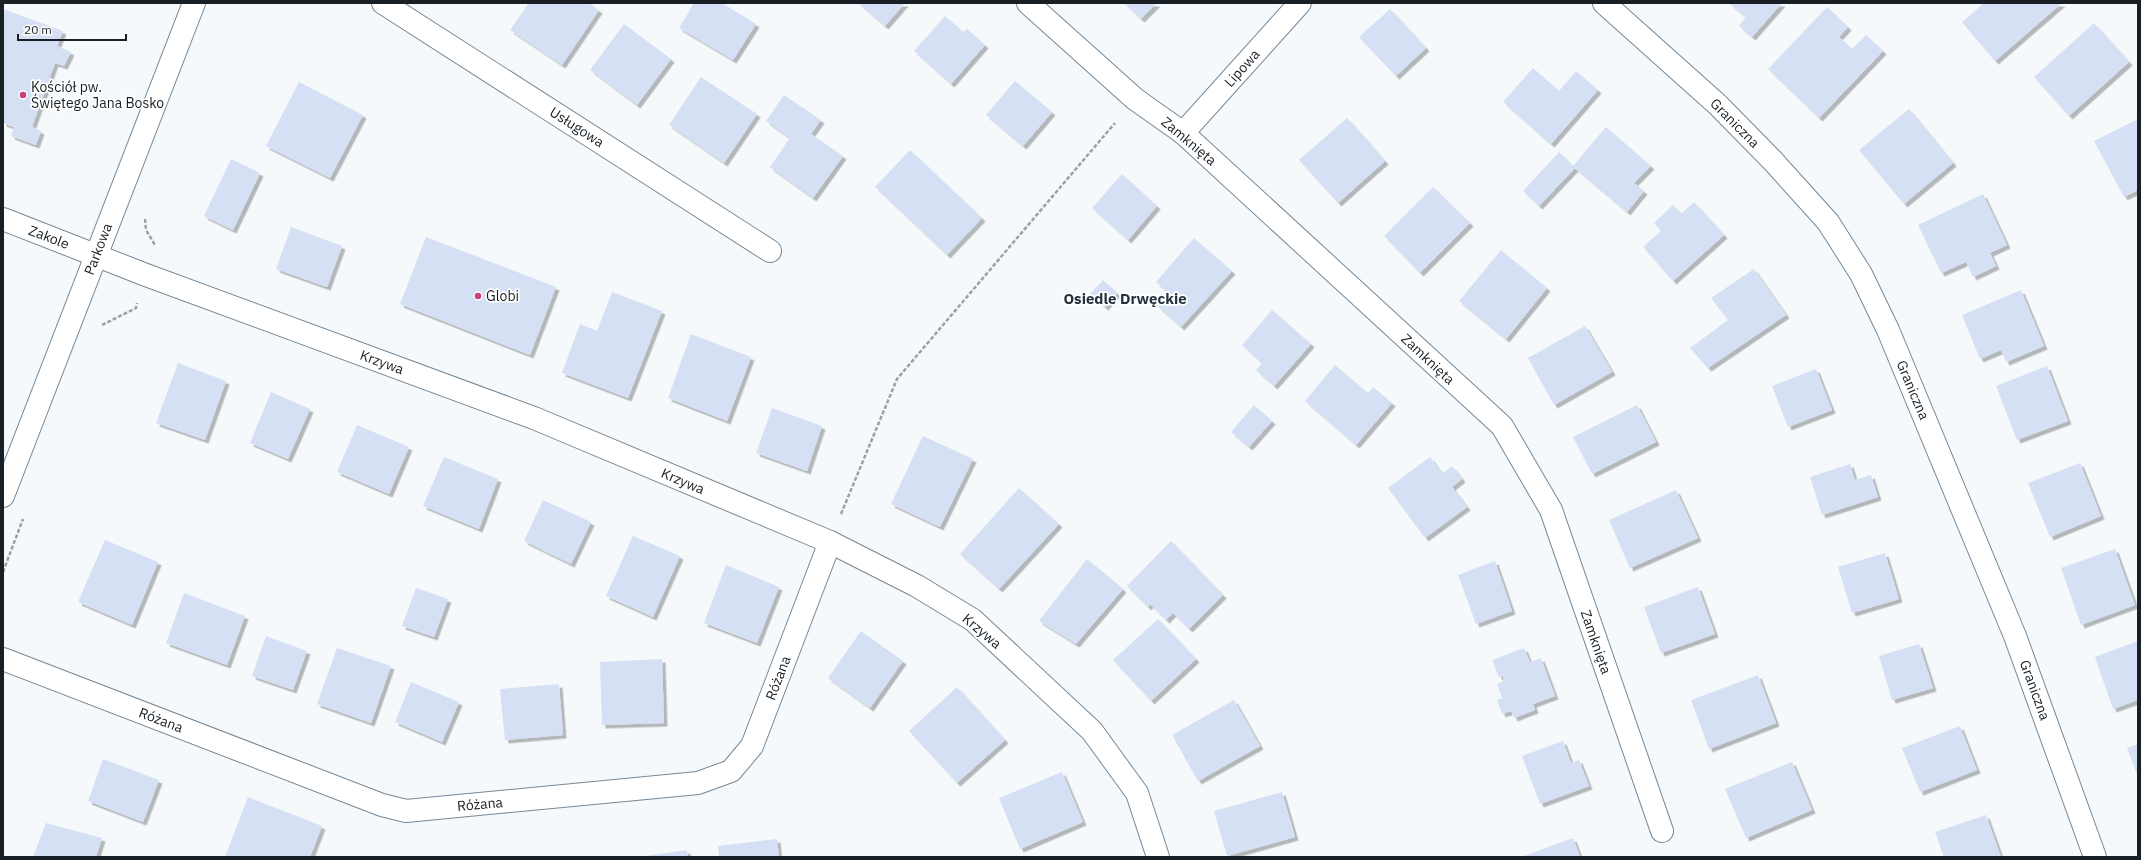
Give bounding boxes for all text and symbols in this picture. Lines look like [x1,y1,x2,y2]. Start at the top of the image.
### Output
scale bar [18,16,126,42]
text: 20 m [24,22,52,37]
street label: Lipowa [1220,45,1264,91]
place label: Kościół pw. Świętego Jana Bosko [31,78,164,112]
marker: Kościół pw. Świętego Jana Bosko [18,90,28,100]
street label: Graniczna [1706,94,1764,152]
street label: Usługowa [546,103,608,152]
street label: Zamknięta [1158,113,1221,170]
street label: Parkowa [80,220,116,277]
street label: Zakole [26,221,72,253]
place label: Globi [486,287,519,305]
district label: Osiedle Drwęckie [1063,289,1187,308]
marker: Globi [473,291,483,301]
street label: Zamknięta [1397,330,1459,389]
street label: Krzywa [358,346,407,378]
street label: Graniczna [1892,358,1934,423]
street label: Krzywa [659,464,708,498]
street label: Zamknięta [1577,608,1616,677]
street label: Krzywa [959,609,1006,653]
street label: Różana [761,653,795,703]
street label: Graniczna [2016,657,2054,723]
street label: Różana [136,703,186,737]
street label: Różana [456,793,504,815]

